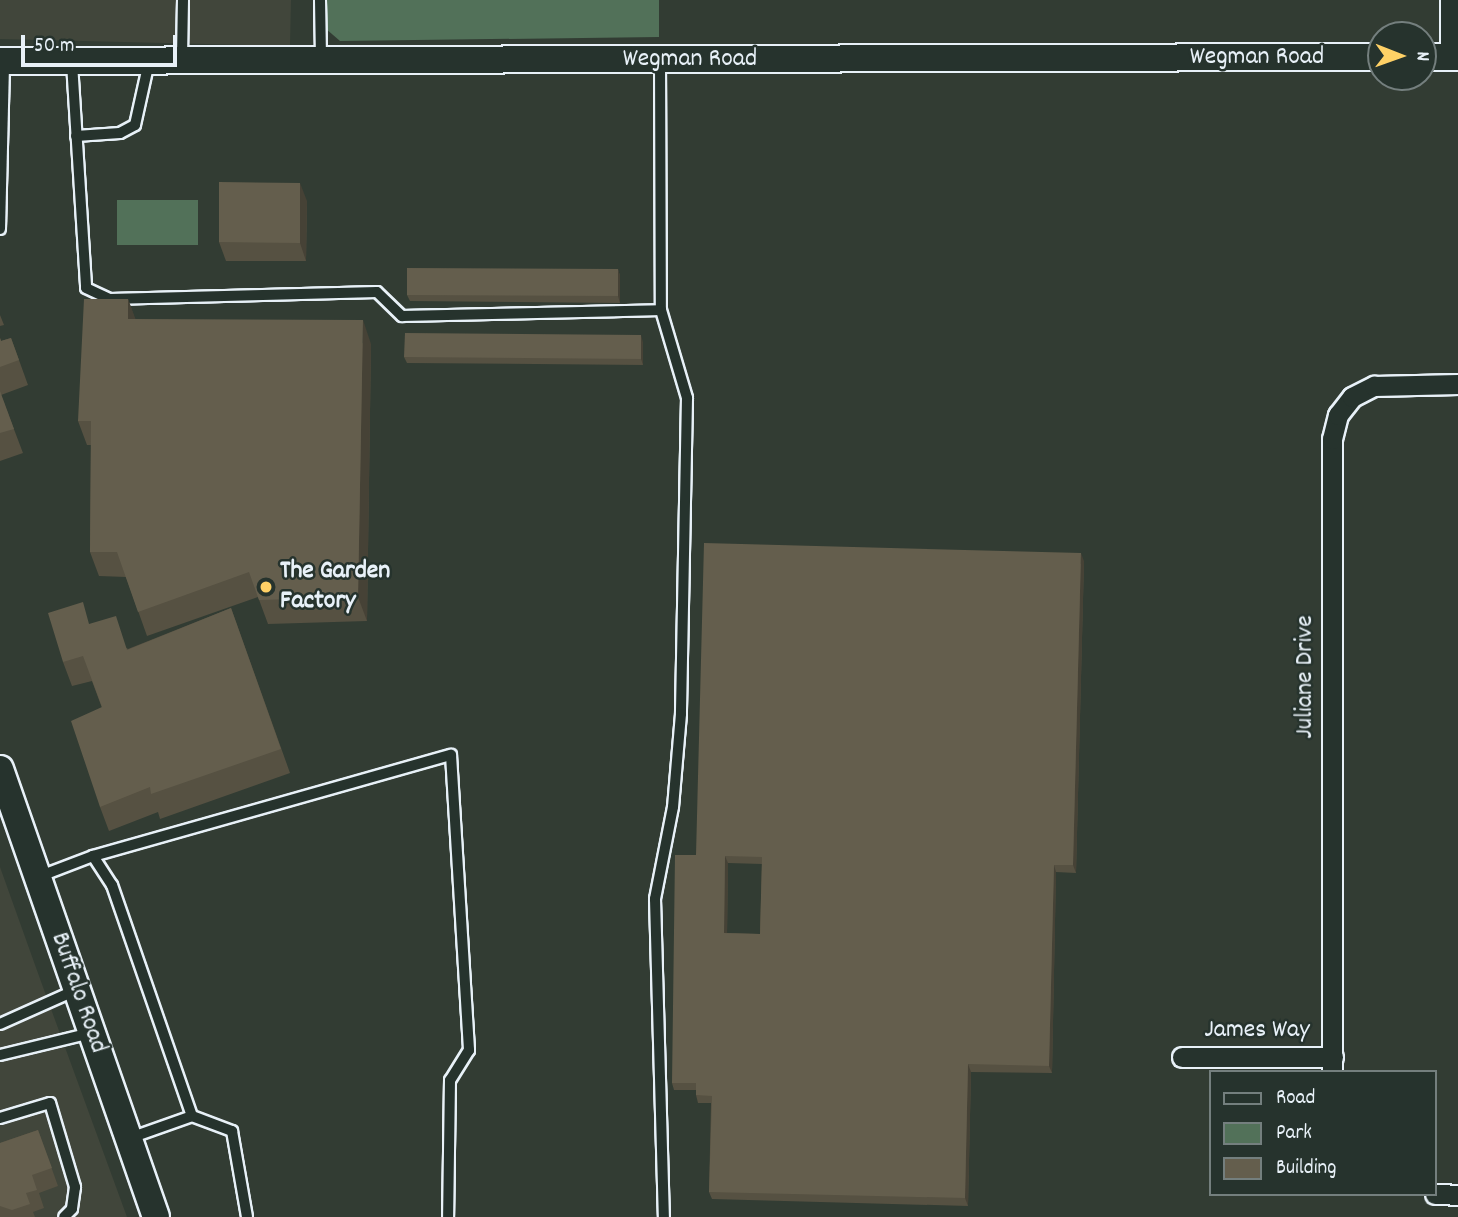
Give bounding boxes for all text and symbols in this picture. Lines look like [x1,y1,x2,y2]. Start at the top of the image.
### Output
scale bar [24,21,180,65]
north arrow [1367,21,1437,91]
text: 50 m [34,32,74,62]
street label: Wegman Road [1190,42,1324,74]
street label: Wegman Road [623,44,757,76]
text: N [1408,51,1435,61]
place label: The Garden Factory [280,556,390,618]
marker: The Garden Factory [258,579,274,595]
street label: Juliane Drive [1290,615,1322,739]
street label: Buffalo Road [43,929,113,1057]
street label: James Way [1204,1015,1310,1047]
legend [1210,1070,1437,1196]
text: Road [1276,1084,1315,1114]
text: Park [1276,1119,1312,1149]
text: Building [1276,1154,1336,1184]

